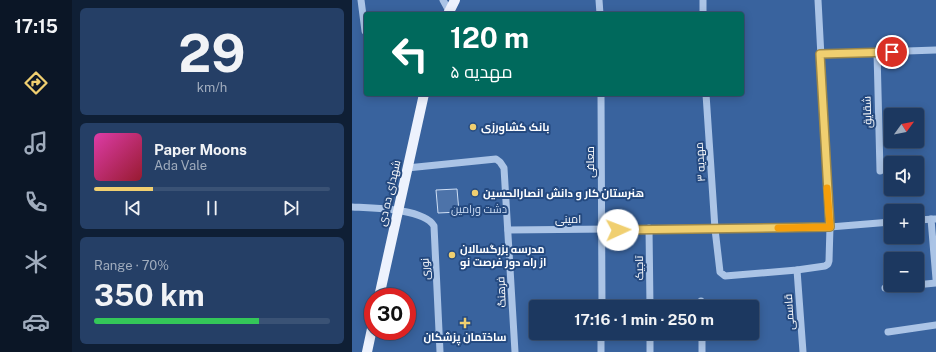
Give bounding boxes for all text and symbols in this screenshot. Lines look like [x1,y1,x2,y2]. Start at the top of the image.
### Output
text: 17:15 [14,16,58,37]
text: 120 m [450,21,529,54]
text: 29 [178,23,246,84]
icon: left [384,28,436,80]
pin [875,35,909,69]
icon: arrive [881,41,903,63]
text: مهدیه ۵ [450,61,512,82]
icon: directions [22,69,50,97]
text: km/h [197,80,227,95]
street label: شقایق [860,96,875,128]
north arrow [884,108,924,148]
map controls [884,108,924,292]
place label: بانک کشاورزی [481,121,549,135]
marker: بانک کشاورزی [468,122,478,132]
icon: music [22,129,50,157]
text: Paper Moons [154,141,247,158]
street label: مهدیه ۳ [693,142,708,182]
street label: معافی [584,146,597,178]
button: sound [884,156,924,196]
text: Ada Vale [154,158,207,173]
street label: شهدای ده دی [376,159,403,227]
place label: هنرستان کار و دانش انصارالحسین [483,187,644,201]
icon: phone [22,188,50,216]
marker: هنرستان کار و دانش انصارالحسین [470,188,480,198]
icon: previous [122,197,144,219]
icon: pause [201,197,223,219]
icon: next [280,197,302,219]
park label: دشت ورامین [451,203,507,216]
button: + [884,204,924,244]
position arrow [597,209,639,251]
street label: امینی [555,213,581,226]
place label: مدرسه بزرگسالان از راه دور فرصت نو [460,243,546,270]
icon: climate [22,248,50,276]
marker: مدرسه بزرگسالان از راه دور فرصت نو [447,250,457,260]
button: − [884,252,924,292]
street label: تاجیک [633,256,645,280]
text: Range · 70% [94,258,169,273]
street label: نوری [418,258,433,280]
street label: فرهنگ [494,276,509,308]
text: 350 km [94,277,205,313]
speed limit sign: 30 [364,288,416,340]
street label: قاسمی [782,293,797,330]
icon: car [22,308,50,336]
text: 17:16 · 1 min · 250 m [574,311,714,328]
marker: ساختمان پزشکان [459,317,471,329]
place label: ساختمان پزشکان [423,331,507,346]

